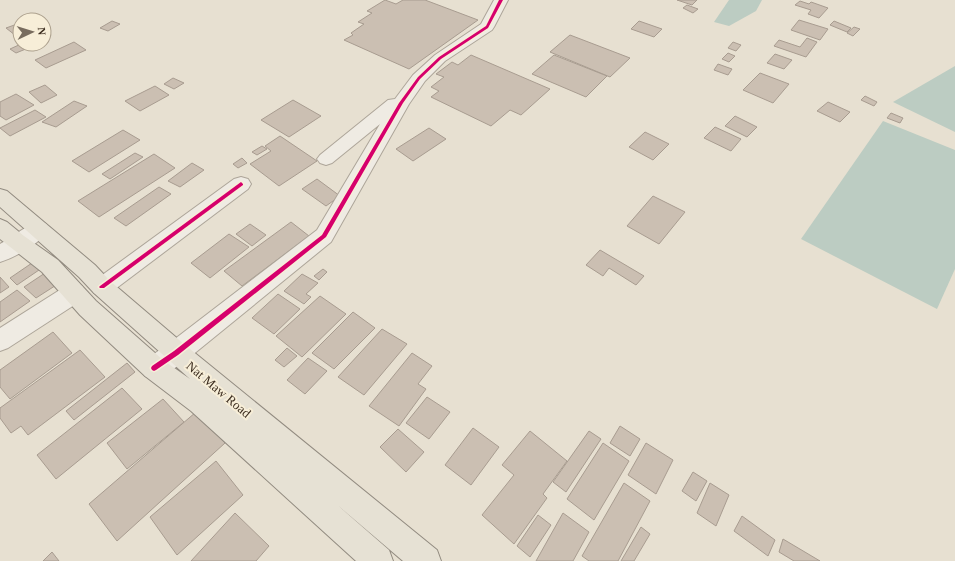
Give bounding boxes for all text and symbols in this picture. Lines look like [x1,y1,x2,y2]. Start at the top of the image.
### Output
north arrow [12,12,52,52]
text: N [36,27,48,36]
street label: Nat Maw Road [183,358,254,421]

